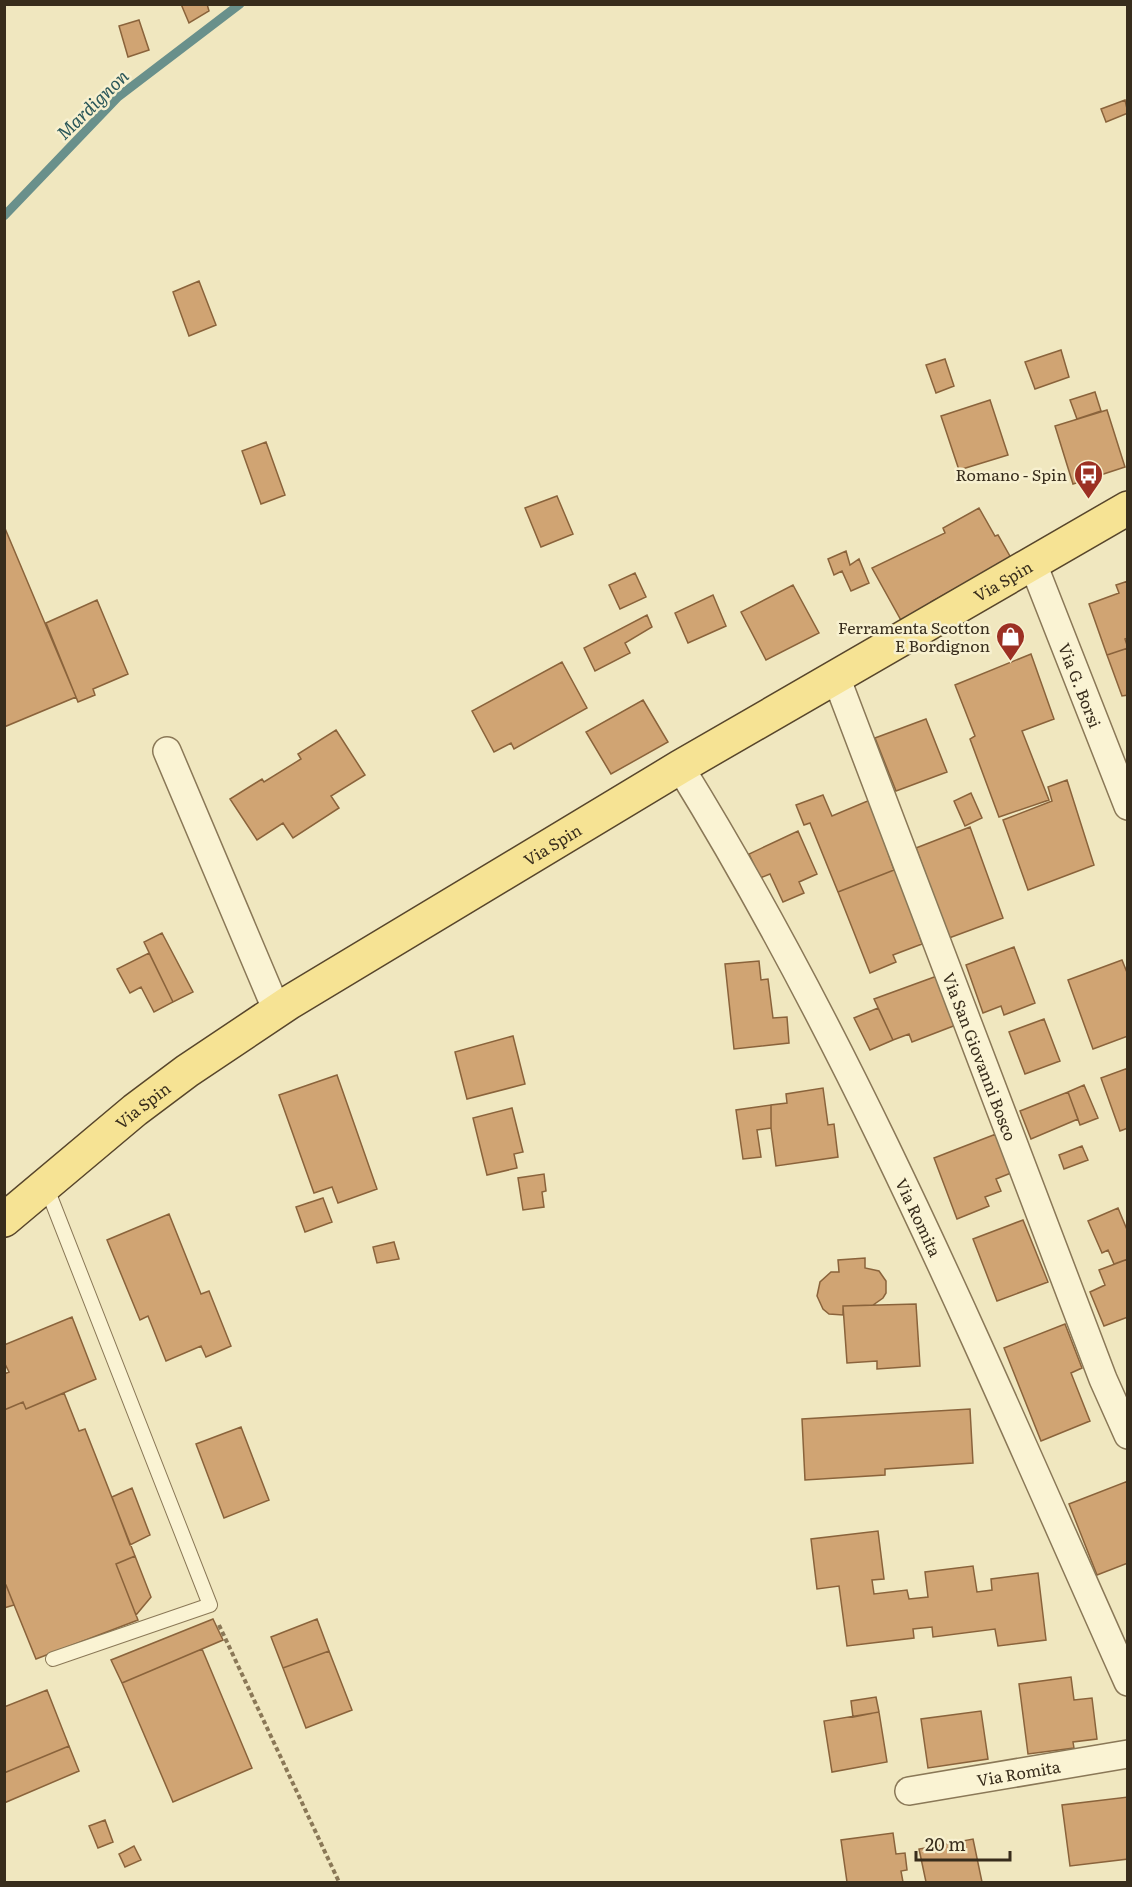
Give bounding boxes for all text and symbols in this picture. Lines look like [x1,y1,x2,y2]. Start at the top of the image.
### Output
water label: Mardignon [50,62,134,145]
bus stop icon: Romano - Spin [1072,458,1104,500]
place label: Romano - Spin [955,462,1067,486]
street label: Via Spin [969,554,1037,607]
place label: Ferramenta Scotton E Bordignon [838,615,990,657]
shop icon: Ferramenta Scotton E Bordignon [995,620,1027,662]
street label: Via G. Borsi [1053,639,1108,731]
street label: Via Spin [518,817,586,871]
street label: Via San Giovanni Bosco [937,969,1023,1144]
street label: Via Spin [110,1076,175,1134]
street label: Via Romita [890,1174,948,1261]
street label: Via Romita [975,1754,1062,1791]
scale bar [916,1824,1010,1862]
text: 20 m [925,1830,966,1857]

